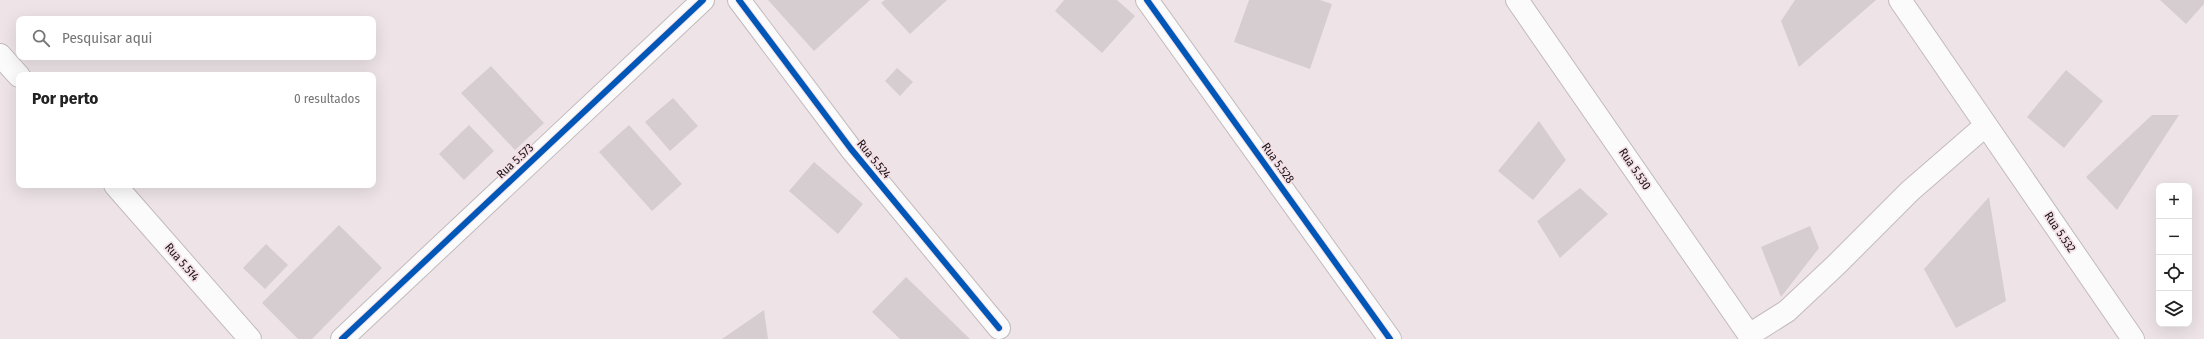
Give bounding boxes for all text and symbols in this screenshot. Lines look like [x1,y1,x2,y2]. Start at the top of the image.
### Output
search box [16,16,376,60]
icon: search [30,27,52,49]
text: Pesquisar aqui [62,29,152,47]
text: Por perto [32,88,98,109]
text: 0 resultados [294,91,360,106]
street label: Rua 5.524 [854,137,894,181]
street label: Rua 5.573 [494,140,536,182]
street label: Rua 5.528 [1259,140,1297,186]
street label: Rua 5.530 [1616,146,1654,192]
map controls [2156,183,2192,327]
button: + [2156,183,2192,219]
street label: Rua 5.532 [2041,209,2079,255]
button: − [2156,219,2192,255]
street label: Rua 5.514 [162,240,202,284]
button: locate [2156,255,2192,291]
button: layers [2156,291,2192,327]

